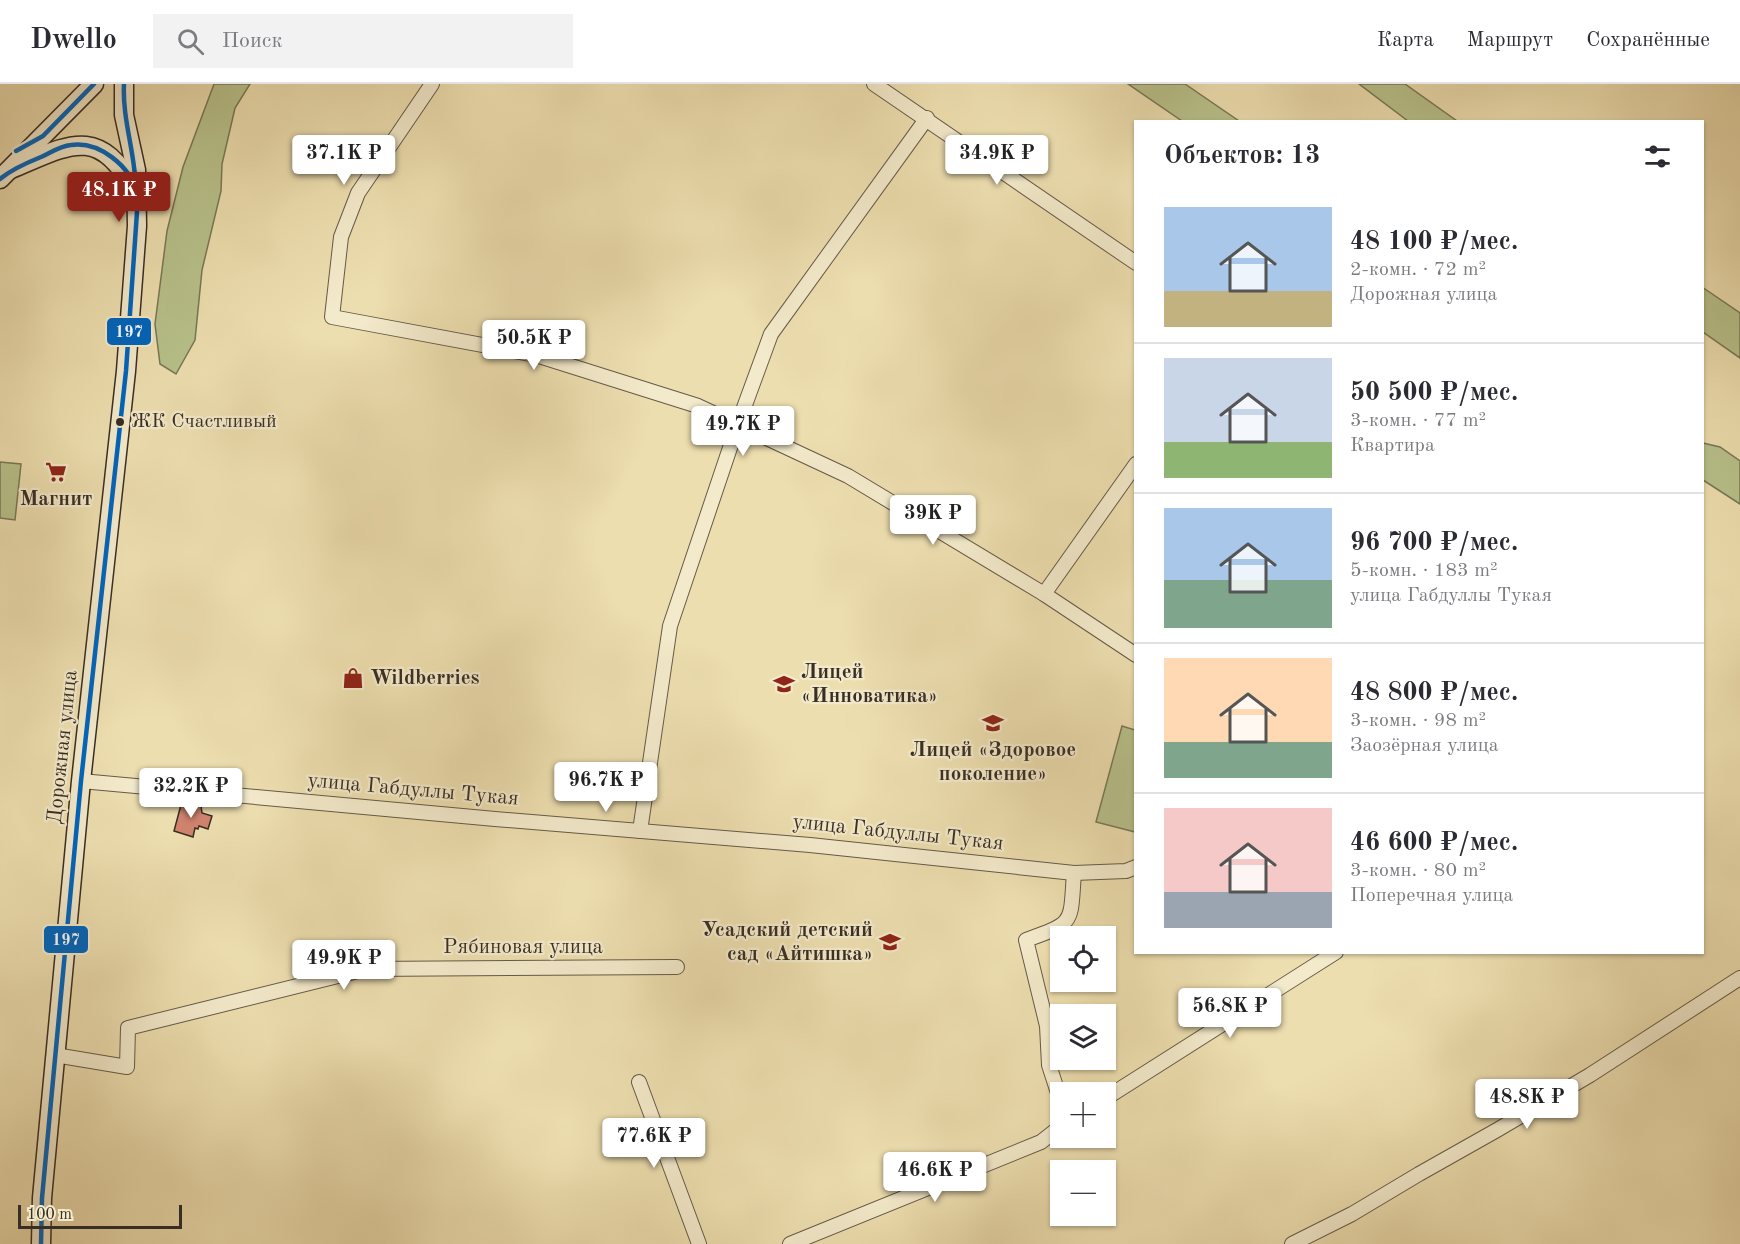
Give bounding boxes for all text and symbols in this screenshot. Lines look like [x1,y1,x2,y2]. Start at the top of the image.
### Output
search box [153,14,573,68]
icon: search [174,25,207,58]
text: Dwello [30,27,117,55]
text: Поиск [222,30,282,52]
text: Карта [1377,30,1434,51]
text: Маршрут [1467,30,1553,51]
text: Сохранённые [1586,30,1710,51]
pin: 37.1K ₽ [289,135,399,186]
pin: 34.9K ₽ [942,135,1052,186]
icon: filters [1641,140,1674,173]
text: Объектов: 13 [1164,143,1320,169]
text: 37.1K ₽ [306,144,382,164]
text: 34.9K ₽ [959,144,1035,164]
pin: 48.1K ₽ [64,172,174,223]
text: 48.1K ₽ [81,181,157,201]
text: 48 100 ₽/мес. [1350,229,1518,255]
icon: home [1212,231,1284,303]
text: 2-комн. · 72 m² [1350,260,1486,280]
text: Дорожная улица [1350,285,1497,305]
line badge: 197 [106,317,152,346]
pin: 50.5K ₽ [479,320,589,371]
text: 197 [115,325,143,341]
text: 50.5K ₽ [496,329,572,349]
text: 50 500 ₽/мес. [1350,380,1518,406]
icon: home [1212,382,1284,454]
pin: 49.7K ₽ [688,406,798,457]
text: 3-комн. · 77 m² [1350,411,1486,431]
place label: ЖК Счастливый [131,412,277,432]
text: 49.7K ₽ [705,415,781,435]
marker: ЖК Счастливый [114,416,126,428]
text: Квартира [1350,436,1435,456]
supermarket icon: Магнит [44,460,68,484]
place label: Магнит [20,489,92,510]
pin: 39K ₽ [891,495,975,546]
text: 39K ₽ [904,504,962,524]
text: 96 700 ₽/мес. [1350,530,1518,556]
icon: home [1212,532,1284,604]
text: 5-комн. · 183 m² [1350,561,1498,581]
text: улица Габдуллы Тукая [1350,586,1552,606]
place label: Лицей «Инноватика» [801,662,938,707]
shop icon: Wildberries [341,666,365,690]
place label: Wildberries [370,668,480,689]
street label: Дорожная улица [44,669,82,825]
school or university icon: Лицей «Инноватика» [772,672,796,696]
text: 48 800 ₽/мес. [1350,680,1518,706]
icon: home [1212,682,1284,754]
school or university icon: Лицей «Здоровое поколение» [981,711,1005,735]
text: 3-комн. · 98 m² [1350,711,1486,731]
text: Заозёрная улица [1350,736,1499,756]
place label: Лицей «Здоровое поколение» [910,740,1076,785]
pin: 96.7K ₽ [551,762,661,813]
pin: 32.2K ₽ [136,768,246,819]
street label: улица Габдуллы Тукая [306,770,520,810]
text: 96.7K ₽ [568,771,644,791]
text: 32.2K ₽ [153,777,229,797]
street label: улица Габдуллы Тукая [791,811,1005,855]
text: 46 600 ₽/мес. [1350,830,1518,856]
icon: home [1212,832,1284,904]
text: 3-комн. · 80 m² [1350,861,1486,881]
text: Поперечная улица [1350,886,1513,906]
place label: Усадский детский сад «Айтишка» [701,920,873,965]
line badge: 197 [43,925,89,954]
map controls [1050,926,1116,1226]
button: locate [1050,926,1116,992]
school or university icon: Усадский детский сад «Айтишка» [878,930,902,954]
text: 197 [52,933,80,949]
street label: Рябиновая улица [443,937,603,958]
pin: 49.9K ₽ [289,940,399,991]
text: 49.9K ₽ [306,949,382,969]
pin: 56.8K ₽ [1175,988,1285,1039]
text: 56.8K ₽ [1192,997,1268,1017]
button: layers [1050,1004,1116,1070]
pin: 48.8K ₽ [1472,1079,1582,1130]
button: + [1050,1082,1116,1148]
text: 48.8K ₽ [1489,1088,1565,1108]
pin: 77.6K ₽ [599,1118,709,1169]
text: 77.6K ₽ [616,1127,692,1147]
pin: 46.6K ₽ [880,1152,990,1203]
button: − [1050,1160,1116,1226]
text: 46.6K ₽ [897,1161,973,1181]
scale bar [18,1202,182,1230]
text: 100 m [27,1207,72,1223]

